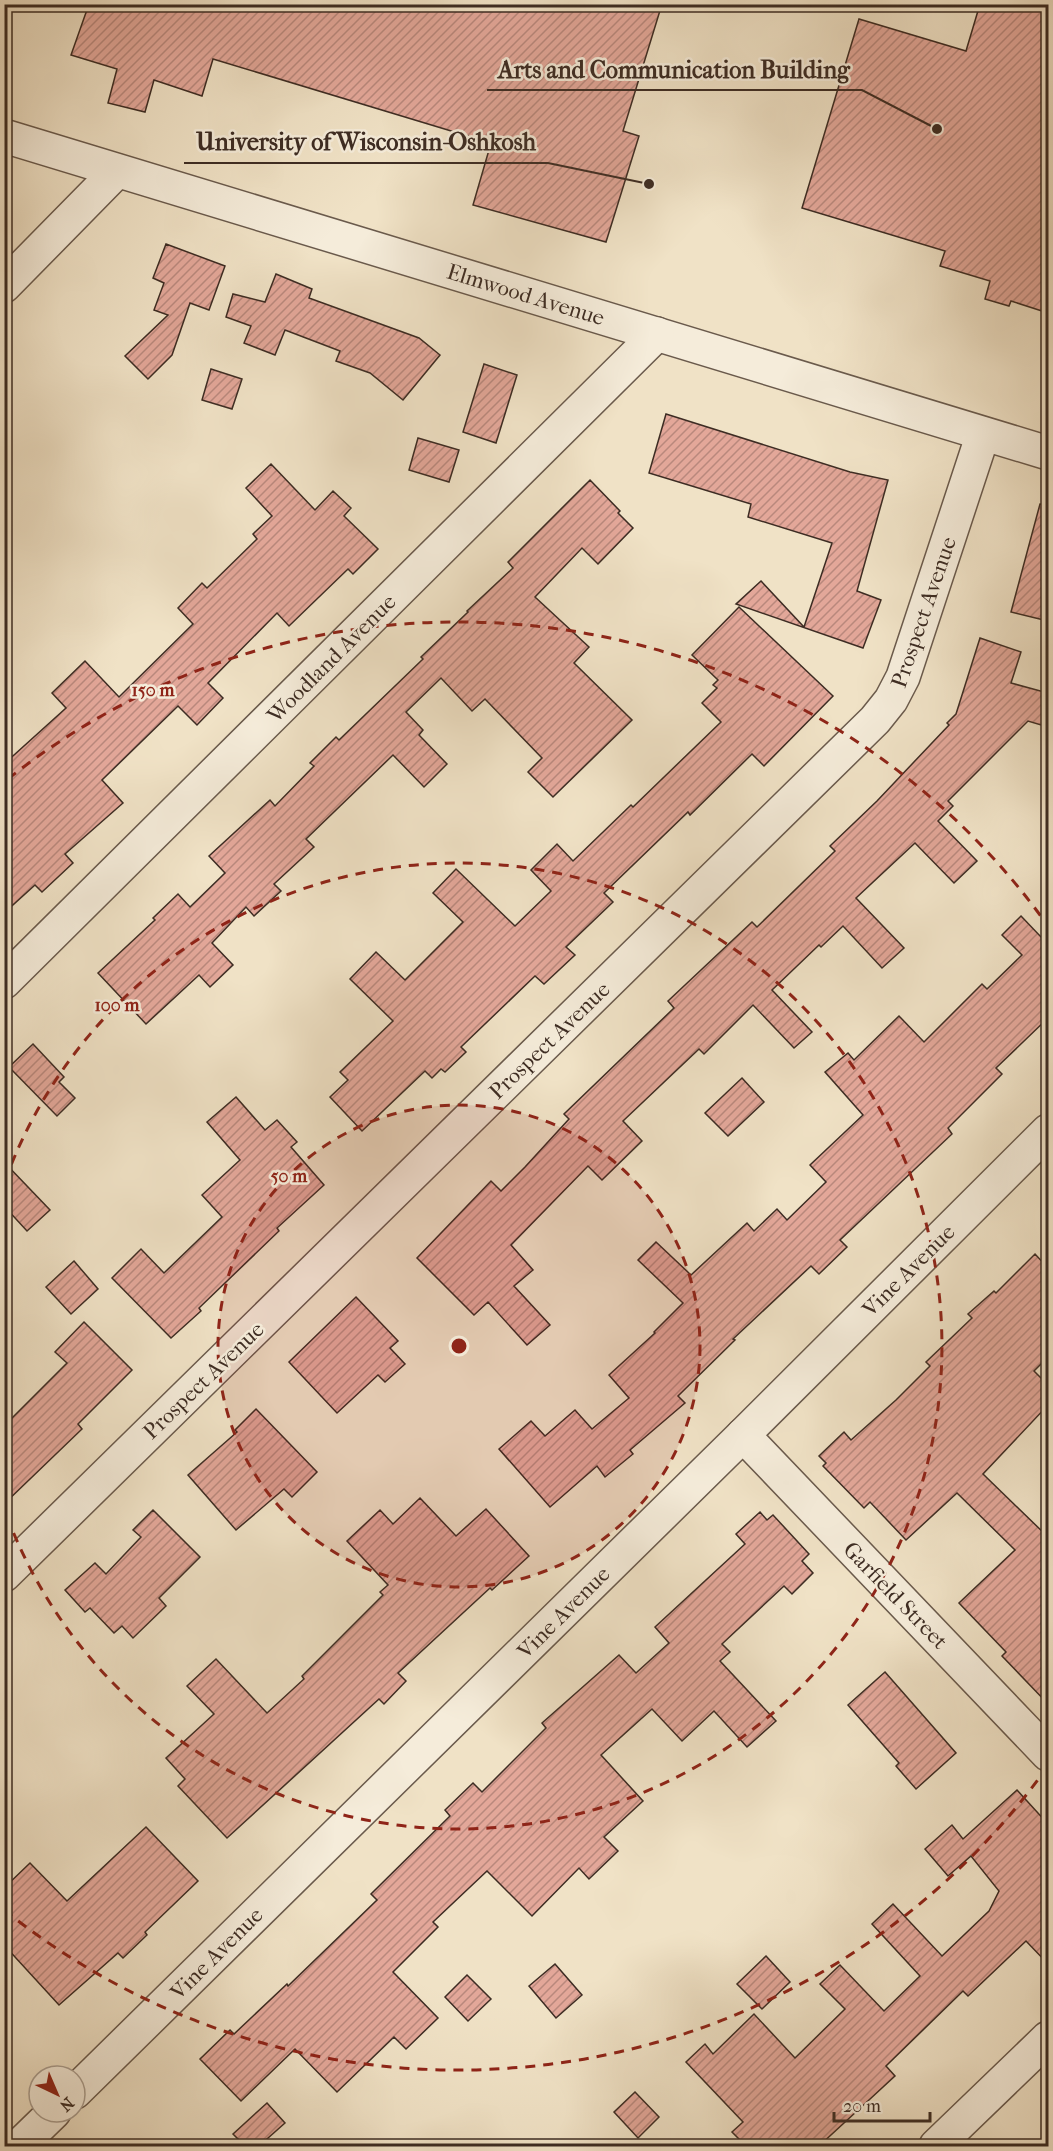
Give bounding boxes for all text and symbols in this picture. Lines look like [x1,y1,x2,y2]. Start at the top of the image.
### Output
callout: Arts and Communication Building [487,48,862,90]
text: Arts and Communication Building [496,56,851,84]
callout: University of Wisconsin-Oshkosh [184,121,548,163]
text: University of Wisconsin-Oshkosh [195,128,536,156]
street label: Elmwood Avenue [444,259,608,331]
street label: Prospect Avenue [886,533,962,691]
street label: Woodland Avenue [261,589,401,729]
text: 150 m [132,680,175,701]
street label: Prospect Avenue [484,976,616,1105]
text: 100 m [94,995,141,1016]
text: 50 m [271,1166,308,1187]
street label: Vine Avenue [856,1219,960,1323]
street label: Prospect Avenue [138,1316,270,1445]
centre of rings [449,1336,469,1356]
street label: Garfield Street [838,1537,953,1655]
street label: Vine Avenue [511,1561,615,1665]
street label: Vine Avenue [164,1902,268,2006]
north arrow [27,2064,87,2124]
scale bar [834,2085,930,2123]
text: N [55,2093,78,2116]
text: 20 m [843,2096,881,2117]

